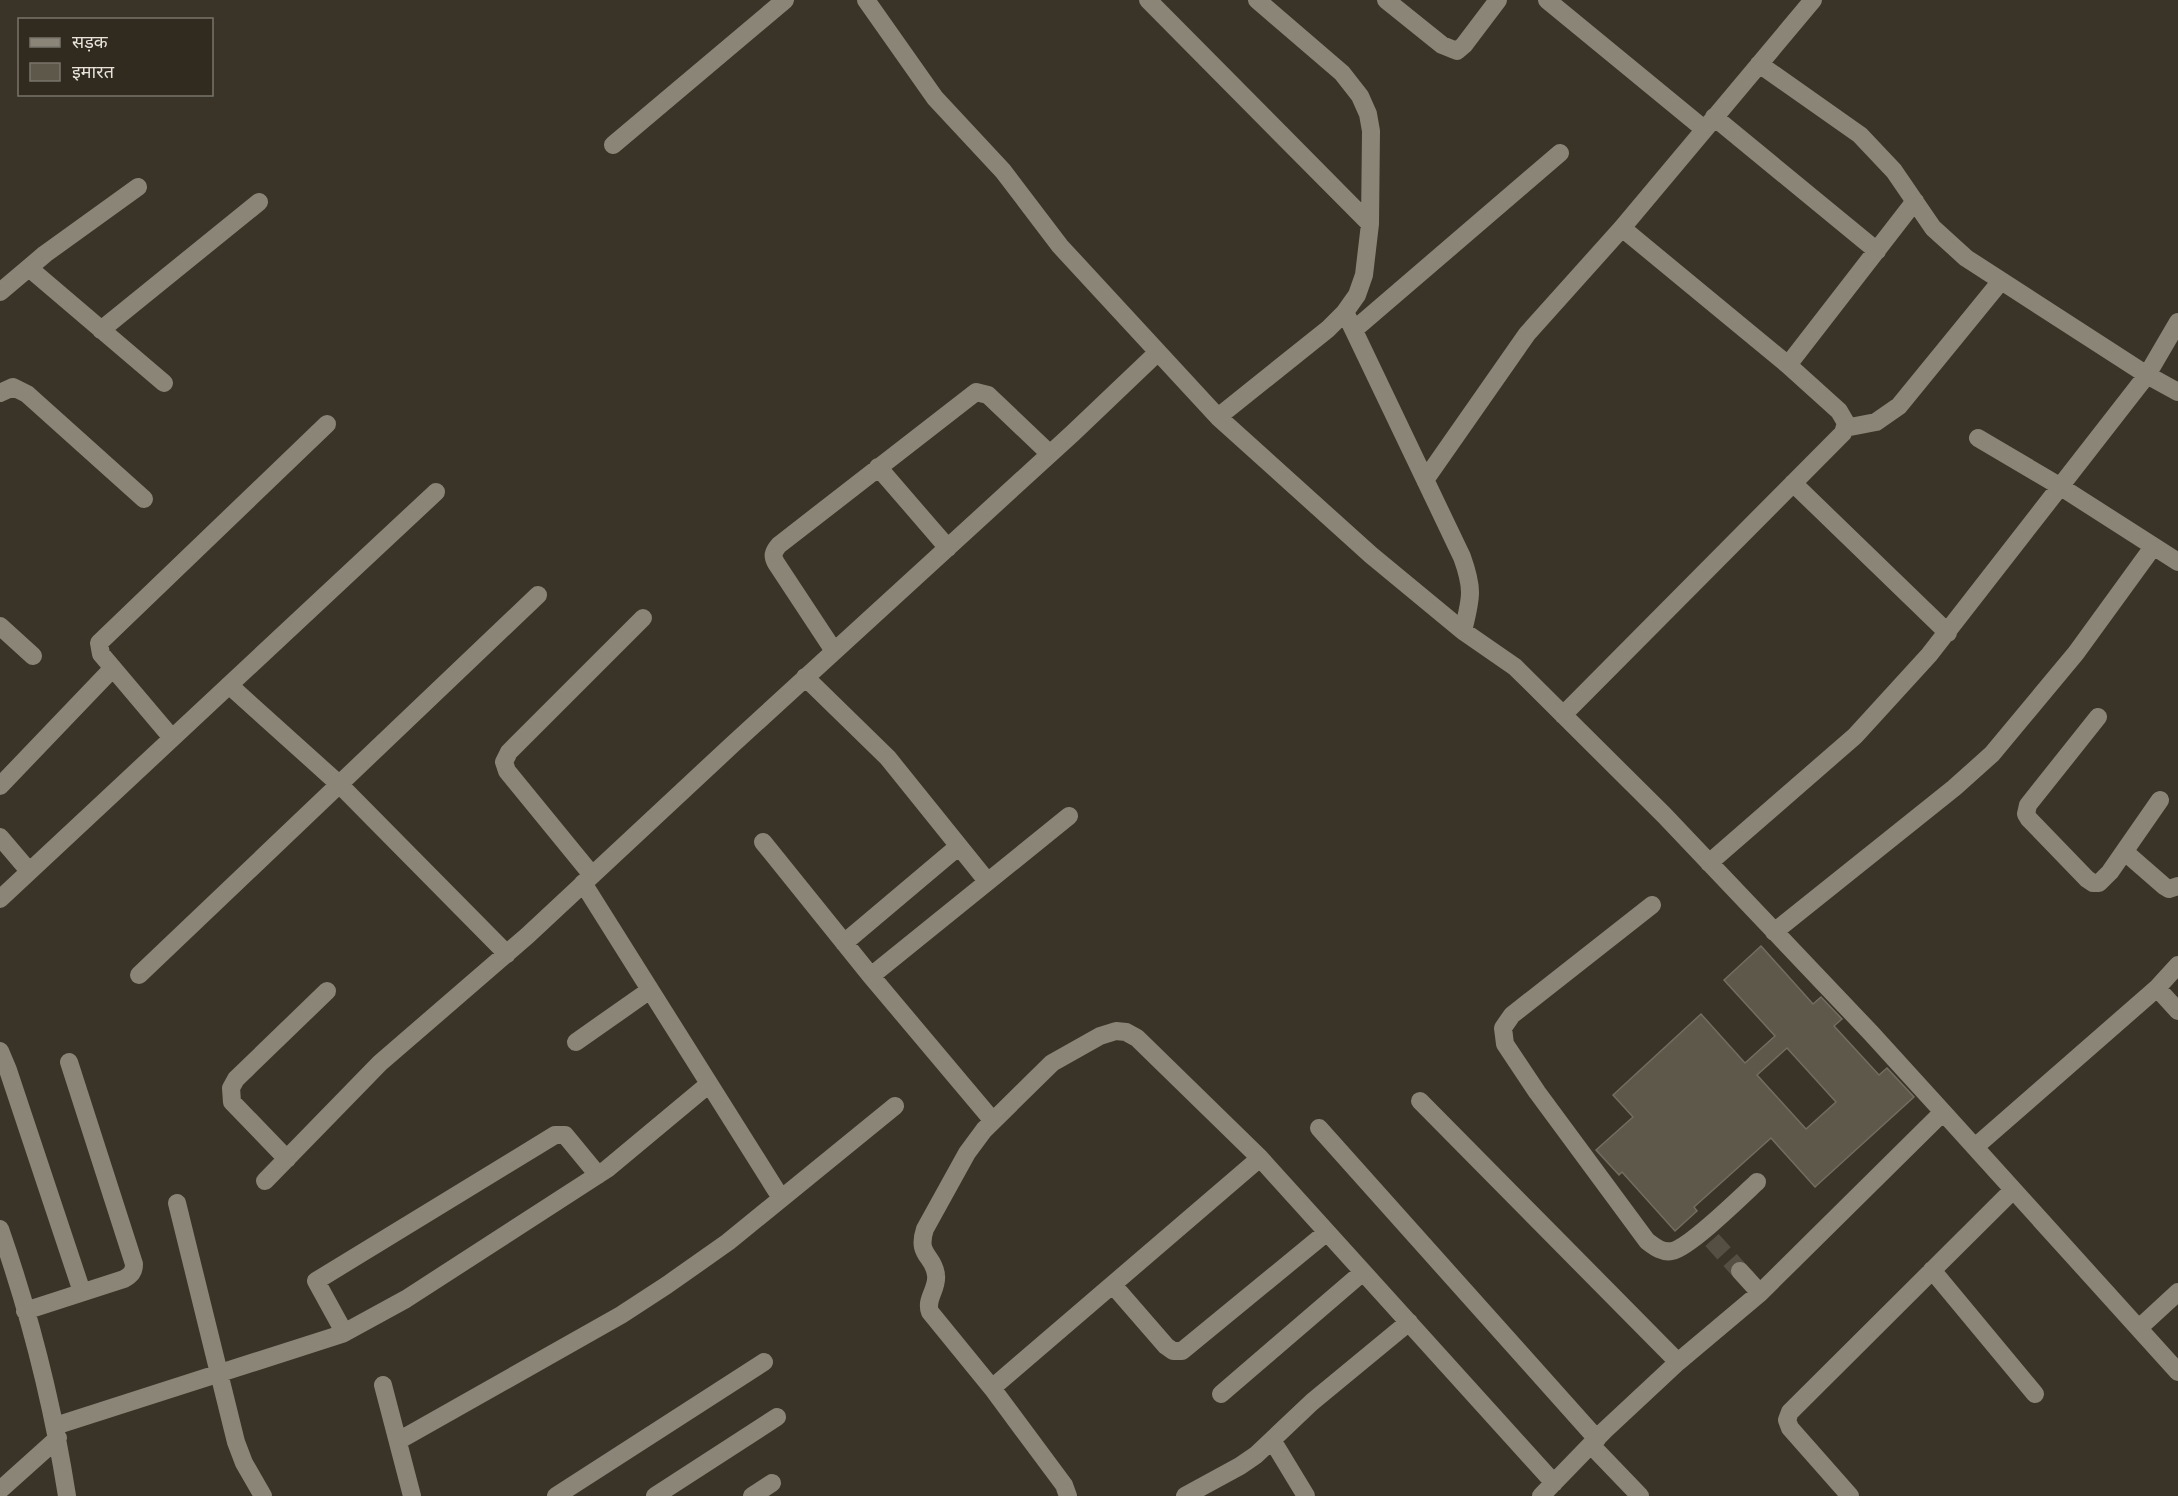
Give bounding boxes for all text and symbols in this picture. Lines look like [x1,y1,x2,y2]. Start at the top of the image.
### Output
legend [18,18,213,96]
text: सड़क [72,32,109,52]
text: इमारत [72,62,115,82]

